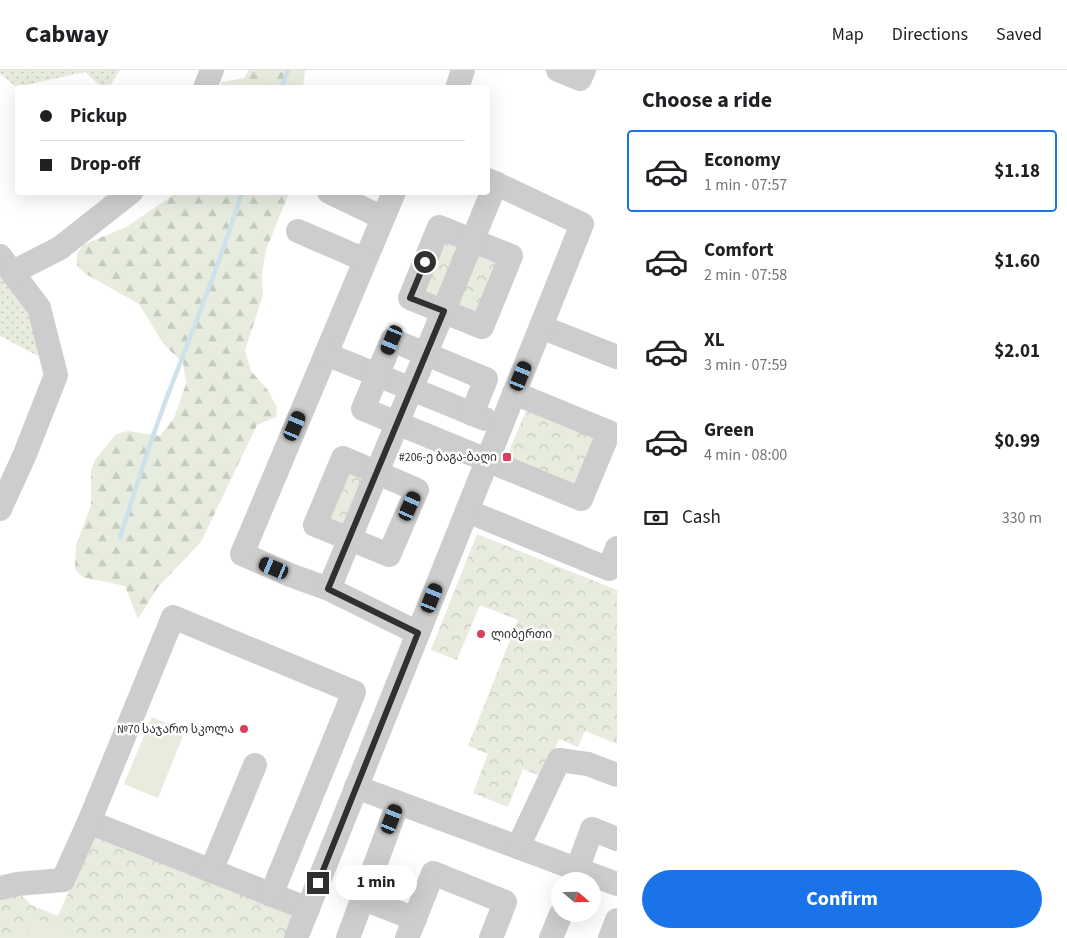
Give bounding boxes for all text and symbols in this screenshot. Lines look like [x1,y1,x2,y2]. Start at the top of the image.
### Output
text: Cabway [25,17,109,52]
text: Map [832,22,864,47]
text: Directions [892,22,968,47]
text: Saved [996,22,1042,47]
text: Choose a ride [642,84,772,116]
text: Pickup [70,103,127,130]
text: Economy [704,147,781,174]
icon: car [644,149,689,194]
text: Drop-off [70,151,140,178]
text: $1.18 [994,158,1040,185]
text: 1 min · 07:57 [704,174,787,196]
text: Comfort [704,237,774,264]
icon: car [644,239,689,284]
text: $1.60 [994,248,1040,275]
route start [414,251,436,273]
text: 2 min · 07:58 [704,264,787,286]
car [379,323,404,357]
text: XL [704,327,725,354]
icon: car [644,329,689,374]
text: $2.01 [994,338,1040,365]
text: 3 min · 07:59 [704,354,787,376]
car [508,359,533,393]
car [282,409,307,443]
text: Green [704,417,754,444]
icon: car [644,419,689,464]
text: $0.99 [994,428,1040,455]
text: 4 min · 08:00 [704,444,787,466]
place label: #206-ე ბაგა-ბაღი [399,449,497,466]
marker: #206-ე ბაგა-ბაღი [501,451,513,463]
car [397,489,422,523]
icon: cash [642,504,670,532]
text: Cash [682,504,721,531]
text: 330 m [1002,507,1042,529]
car [257,555,290,581]
car [419,581,444,615]
place label: ლიბერთი [491,626,552,643]
marker: ლიბერთი [475,628,487,640]
place label: №70 საჯარო სკოლა [117,721,234,738]
marker: №70 საჯარო სკოლა [238,723,250,735]
car [379,802,404,836]
callout: 1 min [336,866,418,900]
button: Confirm [642,870,1042,928]
text: 1 min [357,871,395,893]
route end [307,872,329,894]
north arrow [551,872,601,922]
map controls [551,872,601,922]

